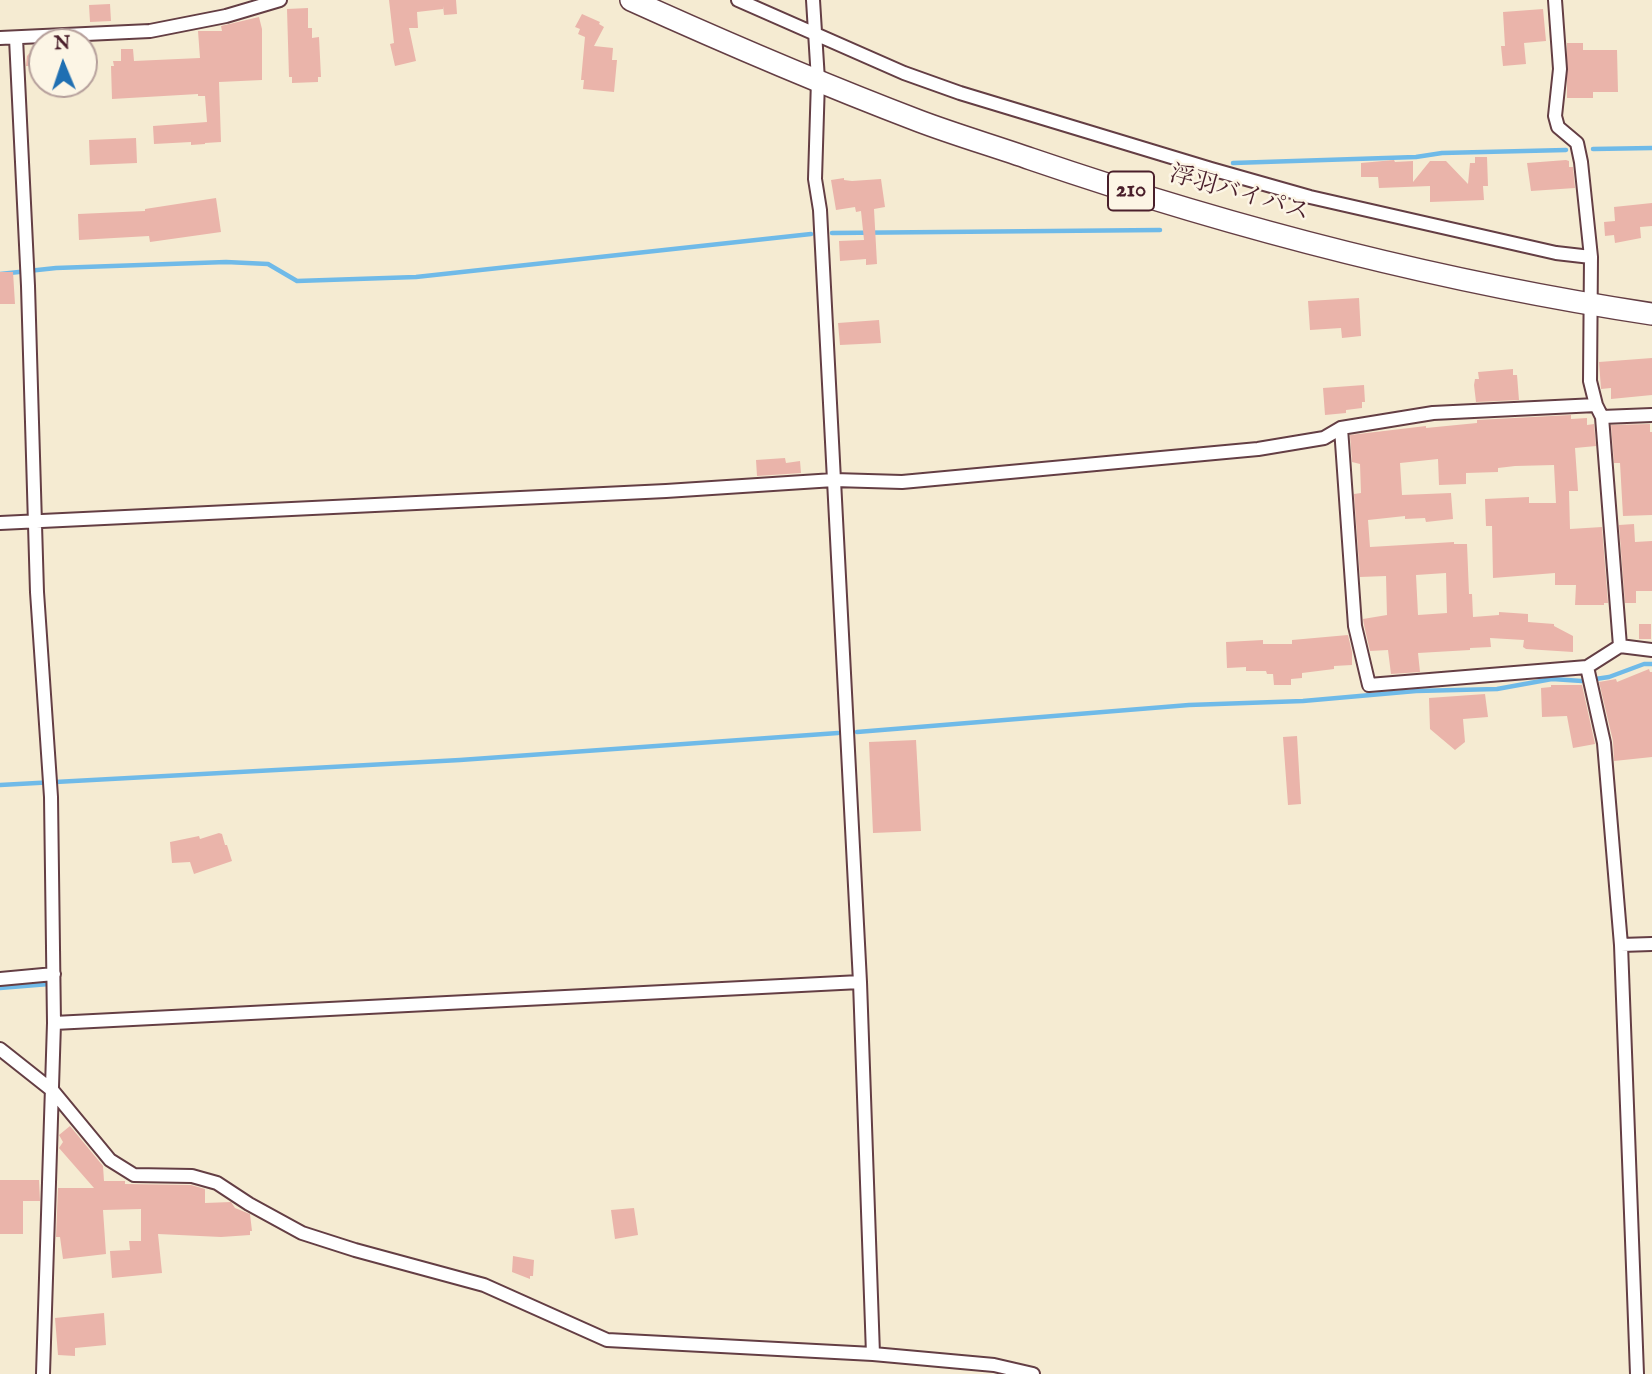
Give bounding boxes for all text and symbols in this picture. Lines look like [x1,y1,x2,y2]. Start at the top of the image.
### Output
north arrow [28,28,98,98]
text: N [54,32,71,56]
street label: 浮羽バイパス [1166,161,1312,229]
road number: 210 [1108,172,1154,210]

